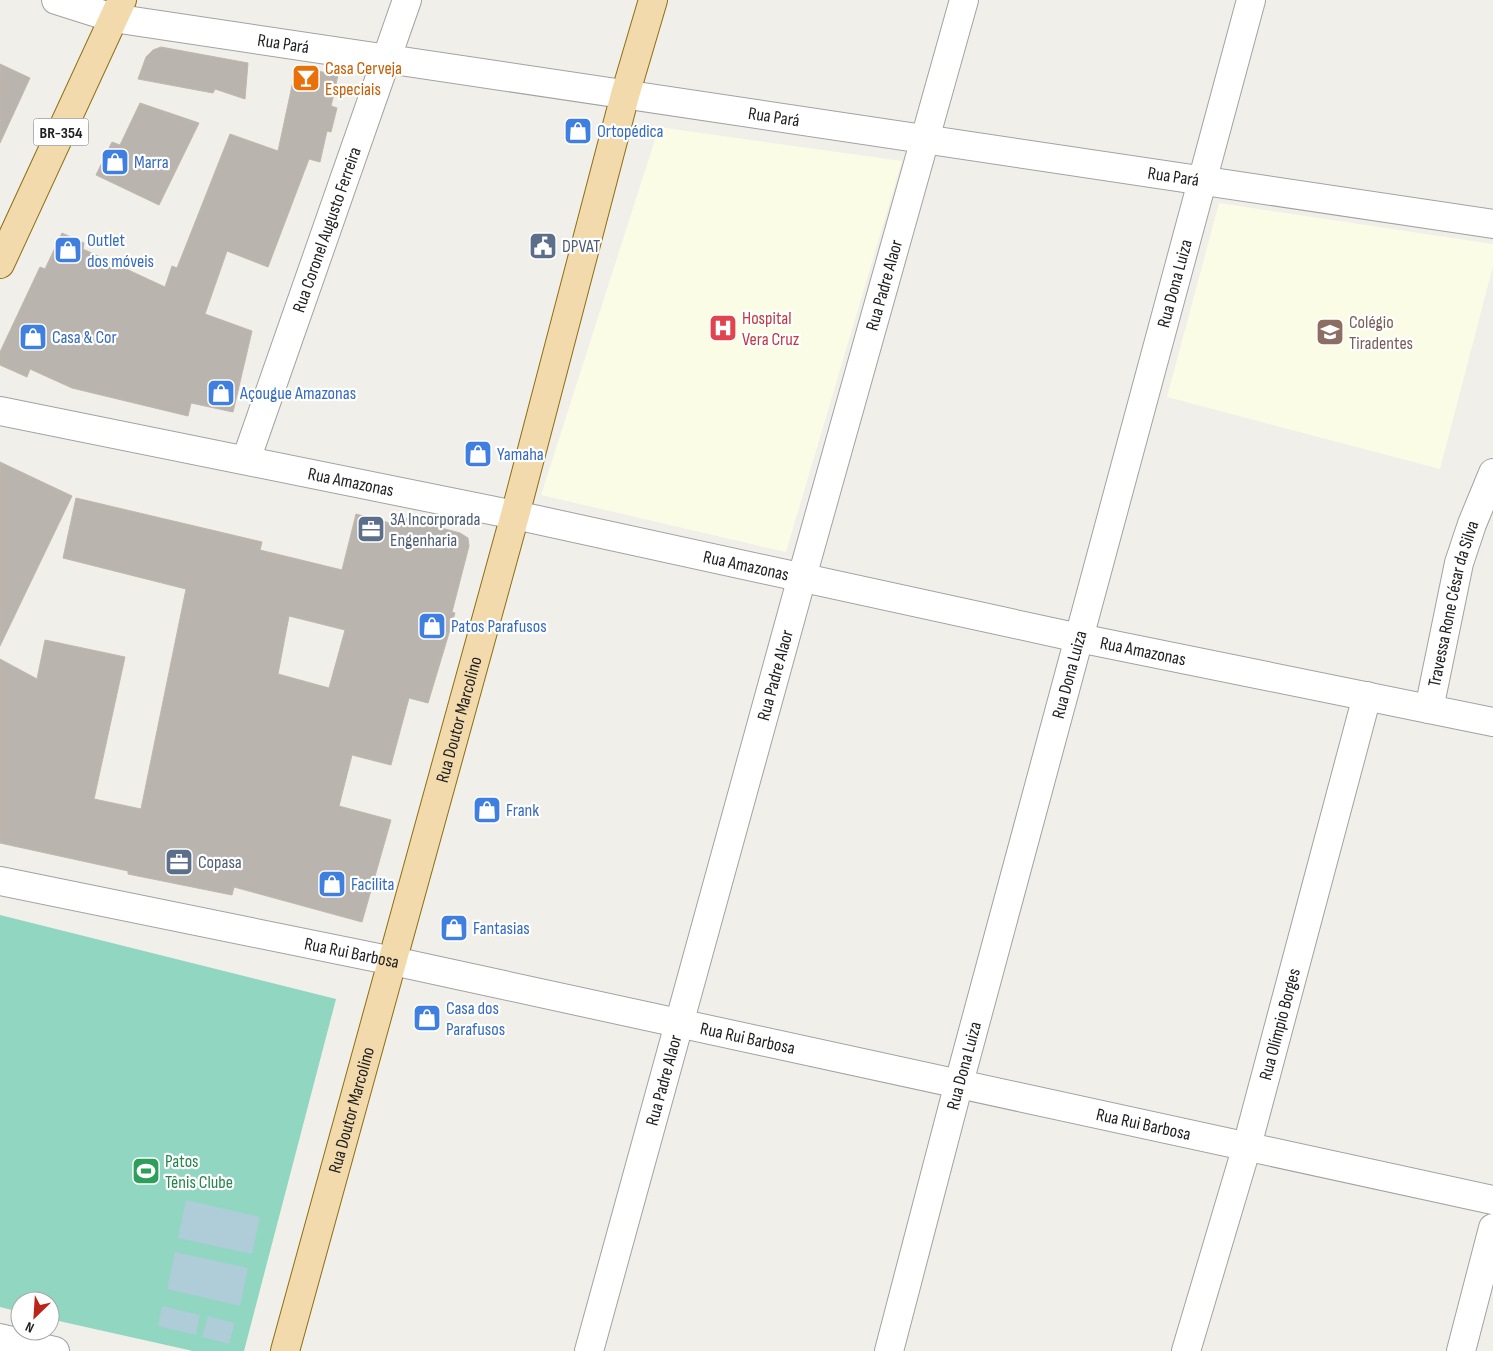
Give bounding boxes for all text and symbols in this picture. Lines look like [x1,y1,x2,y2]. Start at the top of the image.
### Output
street label: Rua Pará [256,30,310,58]
place label: Casa Cerveja Especiais [325,58,402,100]
bar icon: Casa Cerveja Especiais [291,63,321,93]
street label: Rua Pará [747,103,801,131]
shop icon: Ortopédica [563,116,593,146]
road number: BR-354 [34,118,88,146]
place label: Ortopédica [597,121,664,142]
street label: Rua Coronel Augusto Ferreira [288,144,366,315]
shop icon: Marra [100,147,130,177]
place label: Marra [134,152,169,173]
street label: Rua Pará [1146,163,1201,191]
place label: Outlet dos móveis [87,230,154,272]
public building icon: DPVAT [528,231,558,261]
shop icon: Outlet dos móveis [53,235,83,265]
place label: DPVAT [562,236,600,257]
street label: Rua Padre Alaor [862,237,907,333]
street label: Rua Dona Luiza [1153,237,1197,330]
place label: Hospital Vera Cruz [742,308,800,350]
place label: Colégio Tiradentes [1349,312,1413,354]
hospital icon: Hospital Vera Cruz [708,313,738,343]
school or university icon: Colégio Tiradentes [1315,317,1345,347]
shop icon: Casa & Cor [18,322,48,352]
place label: Casa & Cor [52,327,117,348]
shop icon: Açougue Amazonas [206,378,236,408]
place label: Açougue Amazonas [239,383,356,404]
shop icon: Yamaha [463,439,493,469]
place label: Yamaha [497,444,544,465]
street label: Rua Amazonas [306,463,396,501]
place label: 3A Incorporada Engenharia [390,509,480,551]
office icon: 3A Incorporada Engenharia [356,514,386,544]
street label: Travessa Rone César da Silva [1424,518,1483,689]
street label: Rua Amazonas [701,546,791,585]
shop icon: Patos Parafusos [417,611,447,641]
place label: Patos Parafusos [451,616,547,637]
street label: Rua Padre Alaor [753,627,798,723]
street label: Rua Dona Luiza [1048,628,1092,721]
street label: Rua Amazonas [1098,633,1188,670]
street label: Rua Doutor Marcolino [432,654,487,785]
shop icon: Frank [472,795,502,825]
place label: Frank [506,800,539,821]
office icon: Copasa [164,847,194,877]
place label: Copasa [198,852,242,873]
shop icon: Facilita [317,869,347,899]
place label: Facilita [351,874,394,895]
shop icon: Fantasias [439,913,469,943]
place label: Fantasias [473,918,530,939]
street label: Rua Rui Barbosa [302,933,401,973]
street label: Rua Olímpio Borges [1255,966,1305,1083]
place label: Casa dos Parafusos [446,998,505,1040]
shop icon: Casa dos Parafusos [412,1003,442,1033]
street label: Rua Rui Barbosa [698,1018,797,1059]
street label: Rua Dona Luiza [942,1019,986,1112]
street label: Rua Padre Alaor [642,1032,687,1128]
street label: Rua Doutor Marcolino [324,1045,379,1175]
street label: Rua Rui Barbosa [1094,1104,1193,1145]
place label: Patos Tênis Clube [165,1151,233,1193]
sports icon: Patos Tênis Clube [131,1156,161,1186]
north arrow [10,1291,60,1341]
text: N [23,1318,37,1337]

